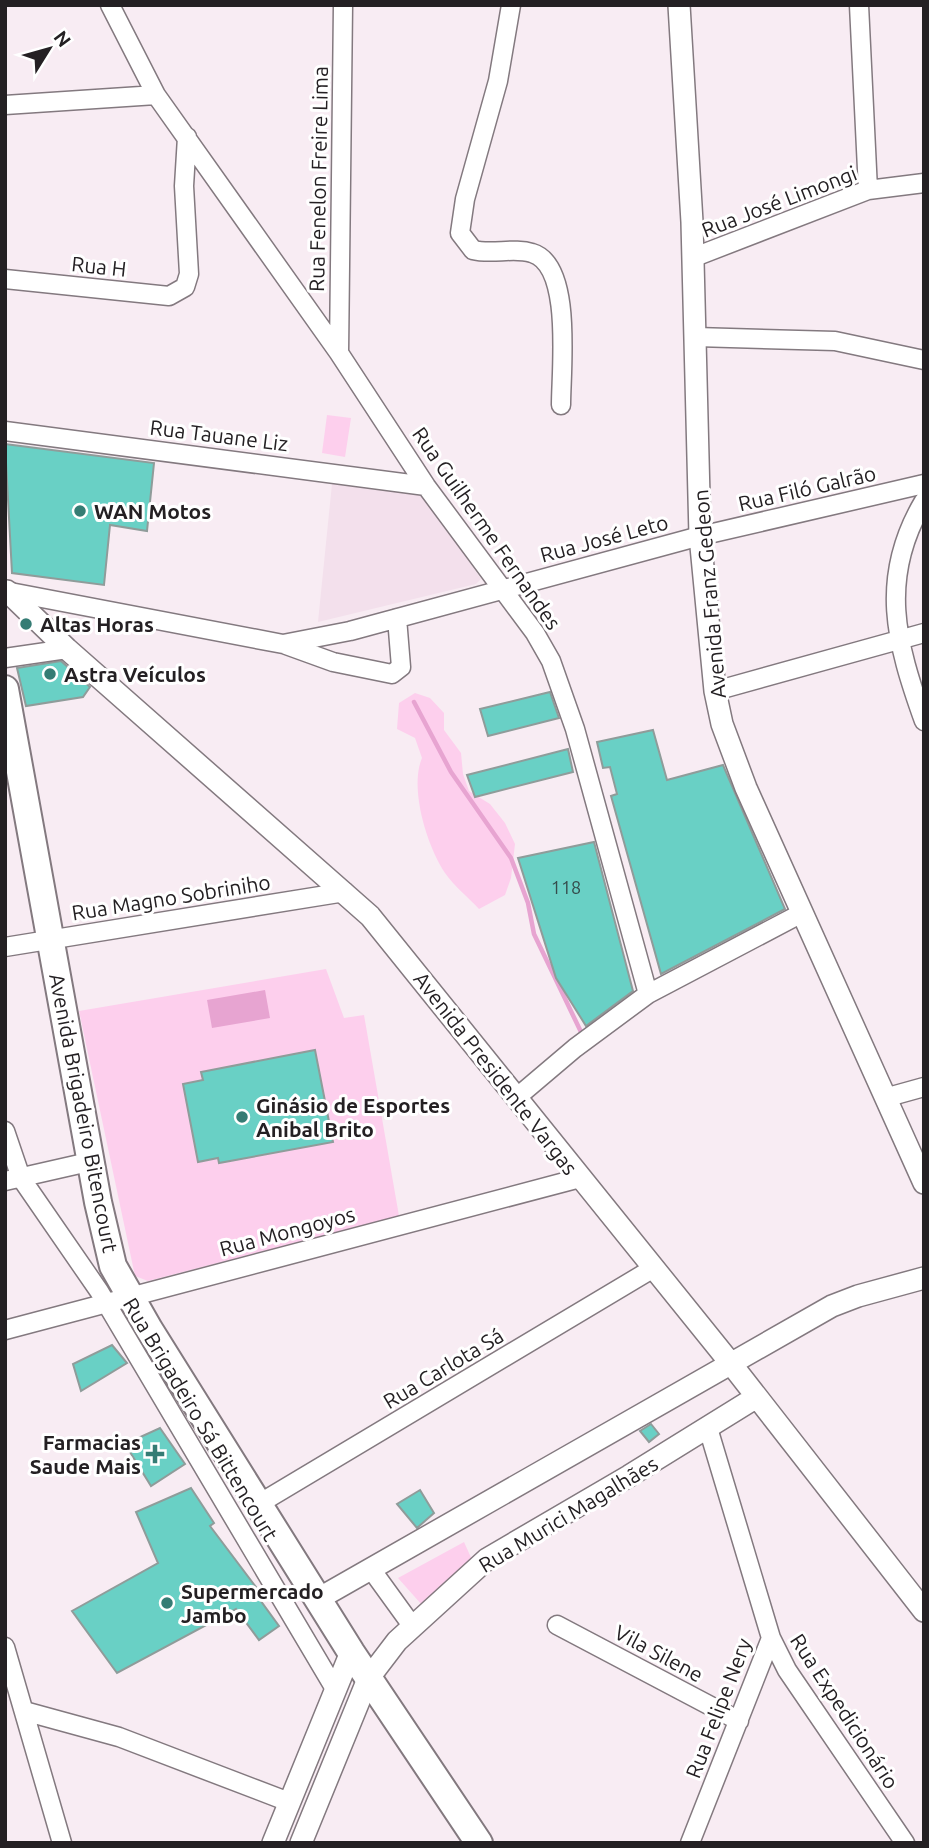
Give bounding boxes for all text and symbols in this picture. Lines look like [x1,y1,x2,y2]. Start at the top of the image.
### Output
north arrow [14,14,84,84]
text: N [50,26,76,51]
street label: Rua Fenelon Freire Lima [304,66,332,292]
street label: Rua José Limongi [698,160,860,242]
street label: Rua H [70,251,128,281]
street label: Rua Tauane Liz [149,415,289,455]
street label: Rua Guilherme Fernandes [408,422,566,634]
street label: Rua Filó Galrão [736,460,878,516]
street label: Avenida Franz Gedeon [688,488,730,700]
place label: WAN Motos [94,499,211,523]
marker: WAN Motos [72,503,88,519]
street label: Rua José Leto [537,509,671,567]
place label: Altas Horas [40,612,154,636]
marker: Altas Horas [18,616,34,632]
place label: Astra Veículos [64,662,206,686]
marker: Astra Veículos [42,666,58,682]
street label: Rua Magno Sobriniho [70,869,272,925]
house number: 118 [551,877,581,897]
street label: Avenida Presidente Vargas [409,967,583,1179]
street label: Avenida Brigadeiro Bitencourt [45,971,123,1255]
place label: Ginásio de Esportes Anibal Brito [256,1093,450,1141]
marker: Ginásio de Esportes Anibal Brito [234,1109,250,1125]
street label: Rua Mongoyos [217,1201,357,1261]
street label: Rua Brigadeiro Sá Bittencourt [119,1293,283,1545]
street label: Rua Carlota Sá [379,1323,507,1413]
place label: Farmacias Saude Mais [30,1430,141,1478]
marker: Farmacias Saude Mais [147,1446,163,1462]
street label: Rua Murici Magalhães [474,1451,662,1577]
place label: Supermercado Jambo [181,1579,324,1627]
marker: Supermercado Jambo [159,1595,175,1611]
street label: Vila Silene [611,1620,707,1686]
street label: Rua Expedicionário [786,1629,904,1793]
street label: Rua Felipe Nery [680,1635,756,1781]

